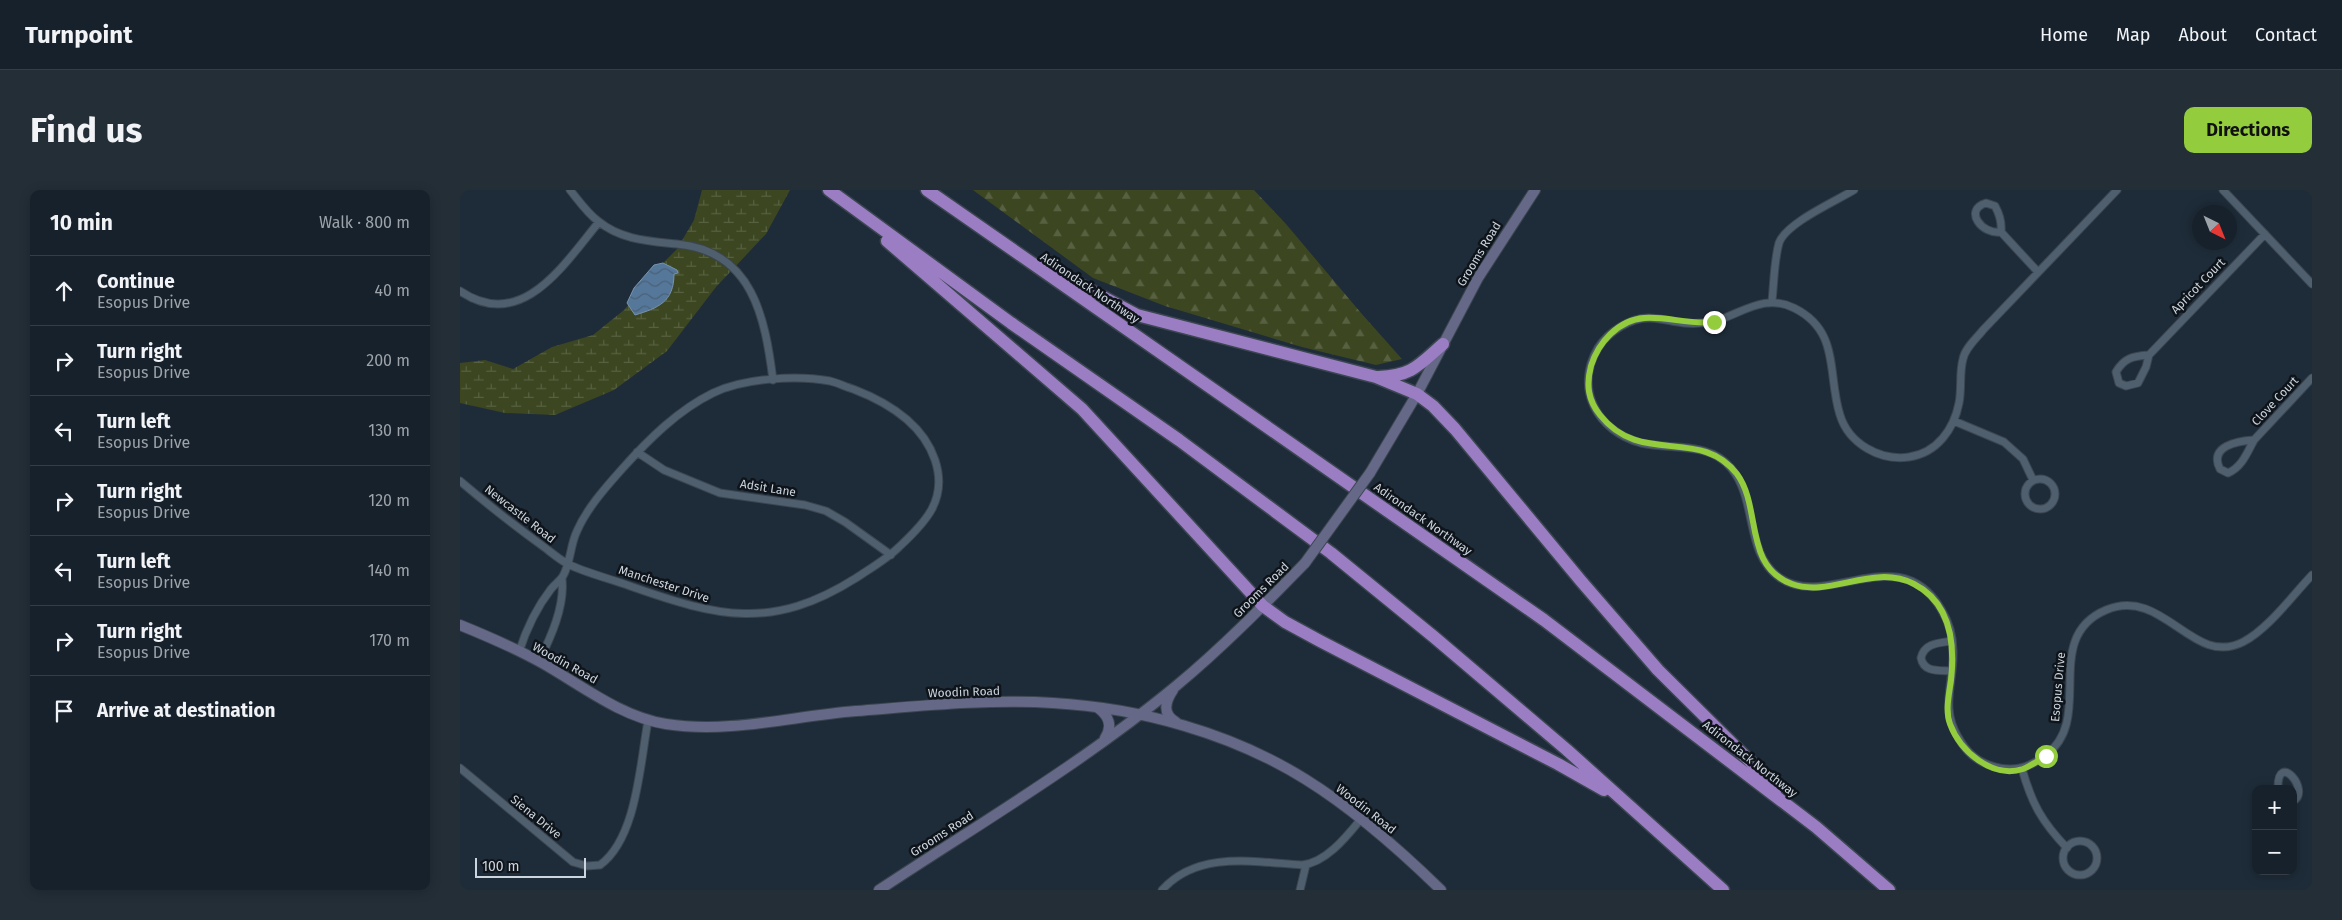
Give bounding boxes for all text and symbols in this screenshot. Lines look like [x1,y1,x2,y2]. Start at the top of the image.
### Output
text: Turnpoint [25,21,132,49]
text: Home [2040,24,2088,46]
text: Map [2116,24,2150,46]
text: About [2178,24,2227,46]
text: Contact [2255,24,2317,46]
button: Directions [2184,107,2312,153]
text: Find us [30,109,142,151]
north arrow [2192,205,2237,250]
text: 10 min [50,210,113,236]
text: Walk · 800 m [319,213,410,232]
street label: Grooms Road [1454,219,1504,289]
street label: Adirondack Northway [1038,250,1142,326]
street label: Apricot Court [2168,255,2228,317]
text: Continue [97,270,175,293]
icon: ahead [50,277,78,305]
text: 40 m [375,281,410,300]
text: Esopus Drive [97,293,190,312]
route end [1703,311,1726,334]
text: Turn right [97,340,182,363]
icon: right [50,347,78,375]
text: 200 m [366,351,410,370]
text: Esopus Drive [97,363,190,382]
street label: Clove Court [2249,373,2302,428]
text: Turn left [97,410,171,433]
icon: left [50,417,78,445]
text: 130 m [368,421,410,440]
text: Esopus Drive [97,433,190,452]
street label: Adsit Lane [739,477,797,499]
text: Turn right [97,480,182,503]
street label: Adirondack Northway [1371,480,1475,558]
street label: Newcastle Road [482,482,558,546]
icon: right [50,487,78,515]
text: 120 m [368,491,410,510]
text: Esopus Drive [97,503,190,522]
text: Turn left [97,550,171,573]
icon: left [50,557,78,585]
street label: Grooms Road [1230,559,1292,621]
text: 140 m [368,561,410,580]
street label: Manchester Drive [617,563,711,605]
text: Esopus Drive [97,573,190,592]
text: Turn right [97,620,182,643]
icon: right [50,627,78,655]
text: 170 m [369,631,410,650]
street label: Woodin Road [530,639,600,687]
text: Esopus Drive [97,643,190,662]
street label: Esopus Drive [2048,652,2068,722]
street label: Woodin Road [928,684,1000,700]
icon: arrive [50,697,78,725]
text: Arrive at destination [97,699,276,722]
street label: Adirondack Northway [1700,718,1800,800]
route start [2035,745,2058,768]
street label: Woodin Road [1333,781,1399,837]
map controls [2252,785,2297,875]
button: + [2252,785,2297,830]
street label: Siena Drive [508,792,564,842]
street label: Grooms Road [908,808,976,860]
button: − [2252,830,2297,875]
scale bar [475,855,586,878]
text: 100 m [482,858,519,875]

